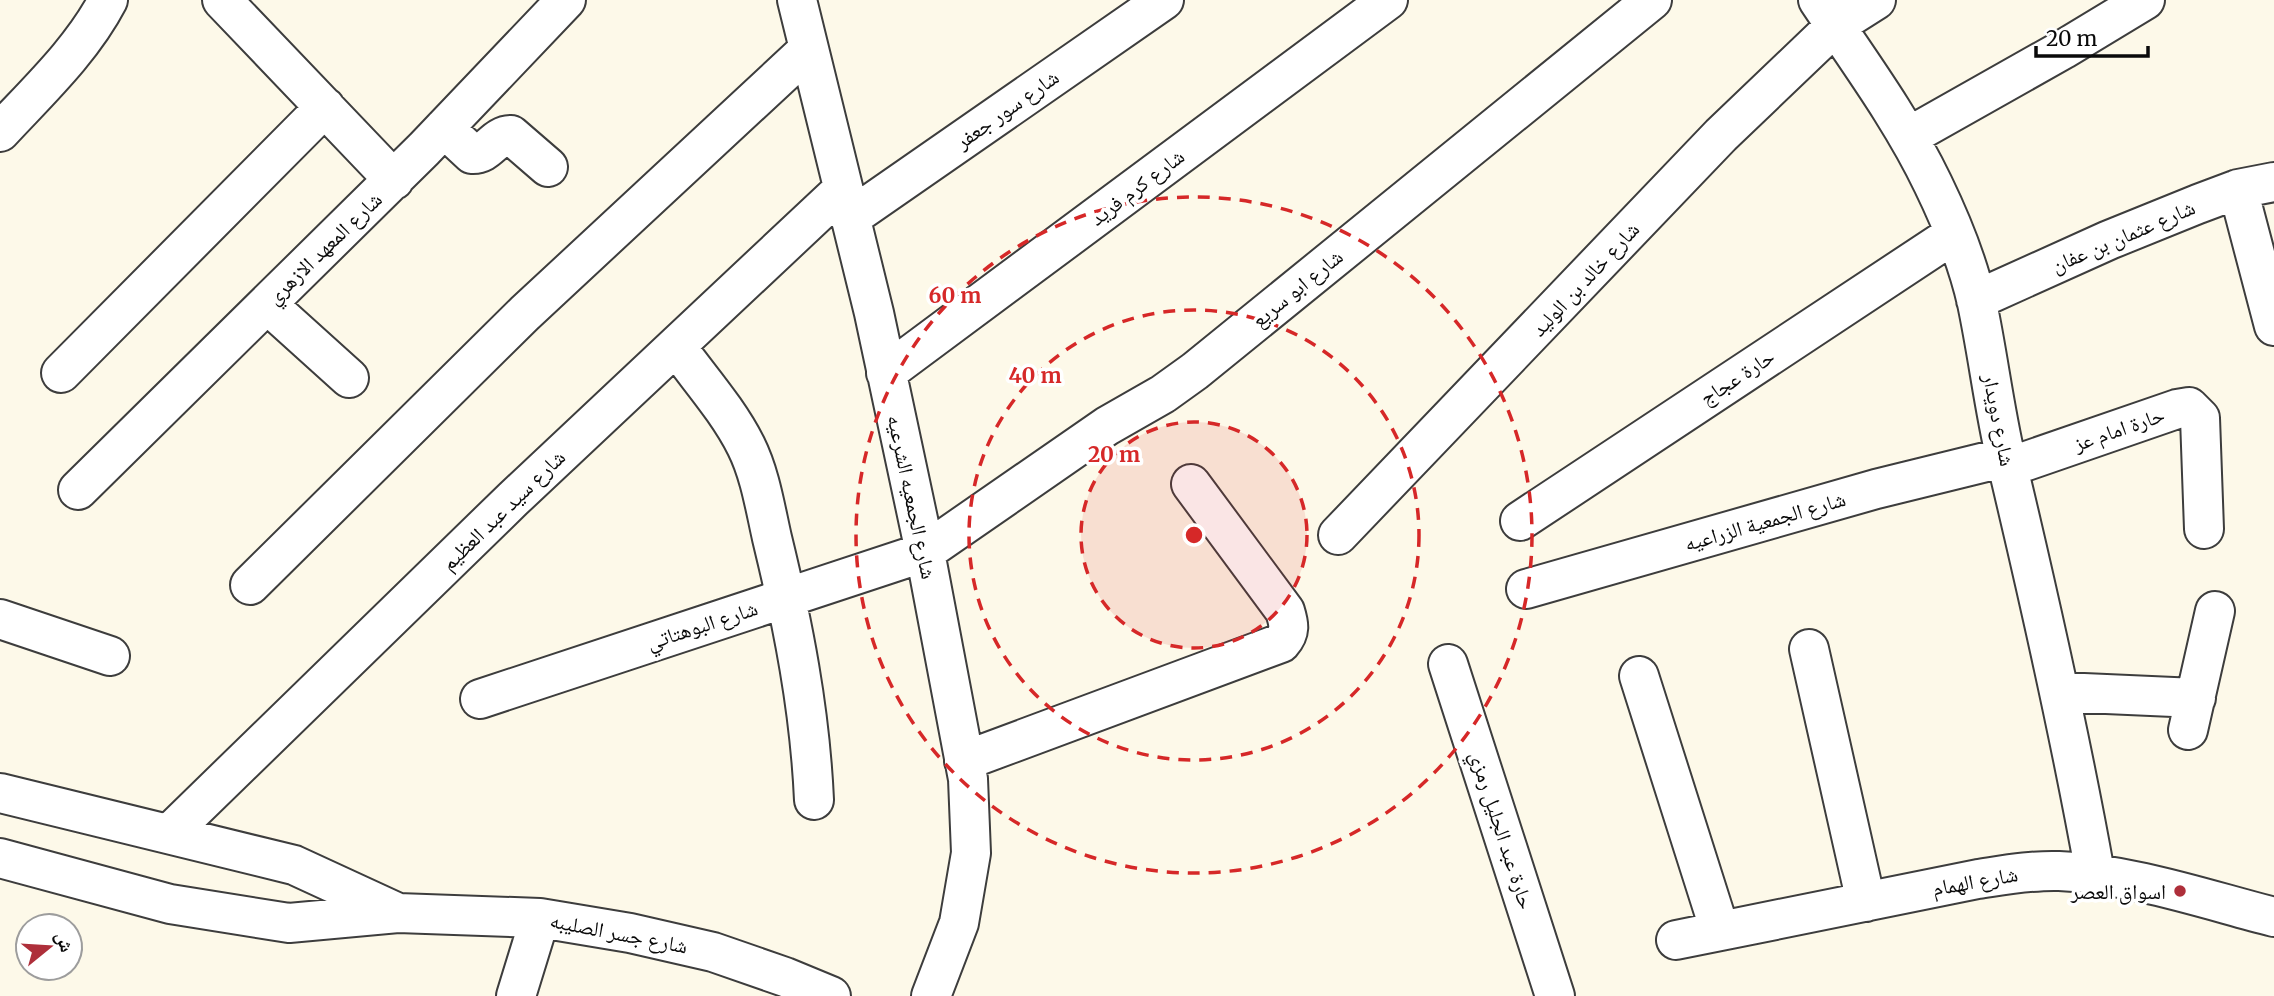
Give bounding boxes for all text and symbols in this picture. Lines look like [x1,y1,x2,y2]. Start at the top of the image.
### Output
scale bar [2036,14,2148,58]
text: 20 m [2046,25,2098,52]
street label: شارع سور جعفر [949,63,1064,155]
street label: شارع كرم فريد [1084,143,1190,232]
street label: شارع المعهد الازهري [260,186,390,312]
street label: شارع عثمان بن عفان [2047,194,2199,278]
street label: شارع خالد بن الوليد [1525,216,1645,342]
street label: شارع ابو سريع [1246,243,1348,333]
text: 60 m [929,282,981,309]
street label: حارة عجاج [1695,343,1779,411]
text: 40 m [1008,362,1062,389]
street label: شارع دويدار [1977,370,2021,469]
street label: حارة امام عز [2069,401,2168,458]
street label: شارع الجمعيه الشرعيه [881,412,943,582]
text: 20 m [1088,441,1140,468]
street label: شارع سيد عبد العظيم [435,444,572,577]
street label: شارع الجمعية الزراعيه [1681,485,1849,557]
centre of rings [1182,523,1206,547]
street label: شارع البوهتاتي [643,594,762,659]
street label: حارة عبد الجليل رمزي [1461,748,1540,914]
street label: شارع الهمام [1930,860,2020,903]
place label: اسواق العصر [2070,878,2166,905]
marker: اسواق العصر [2172,883,2188,899]
street label: شارع جسر الصليبه [548,906,690,960]
north arrow [14,912,84,982]
text: ش [51,928,80,955]

